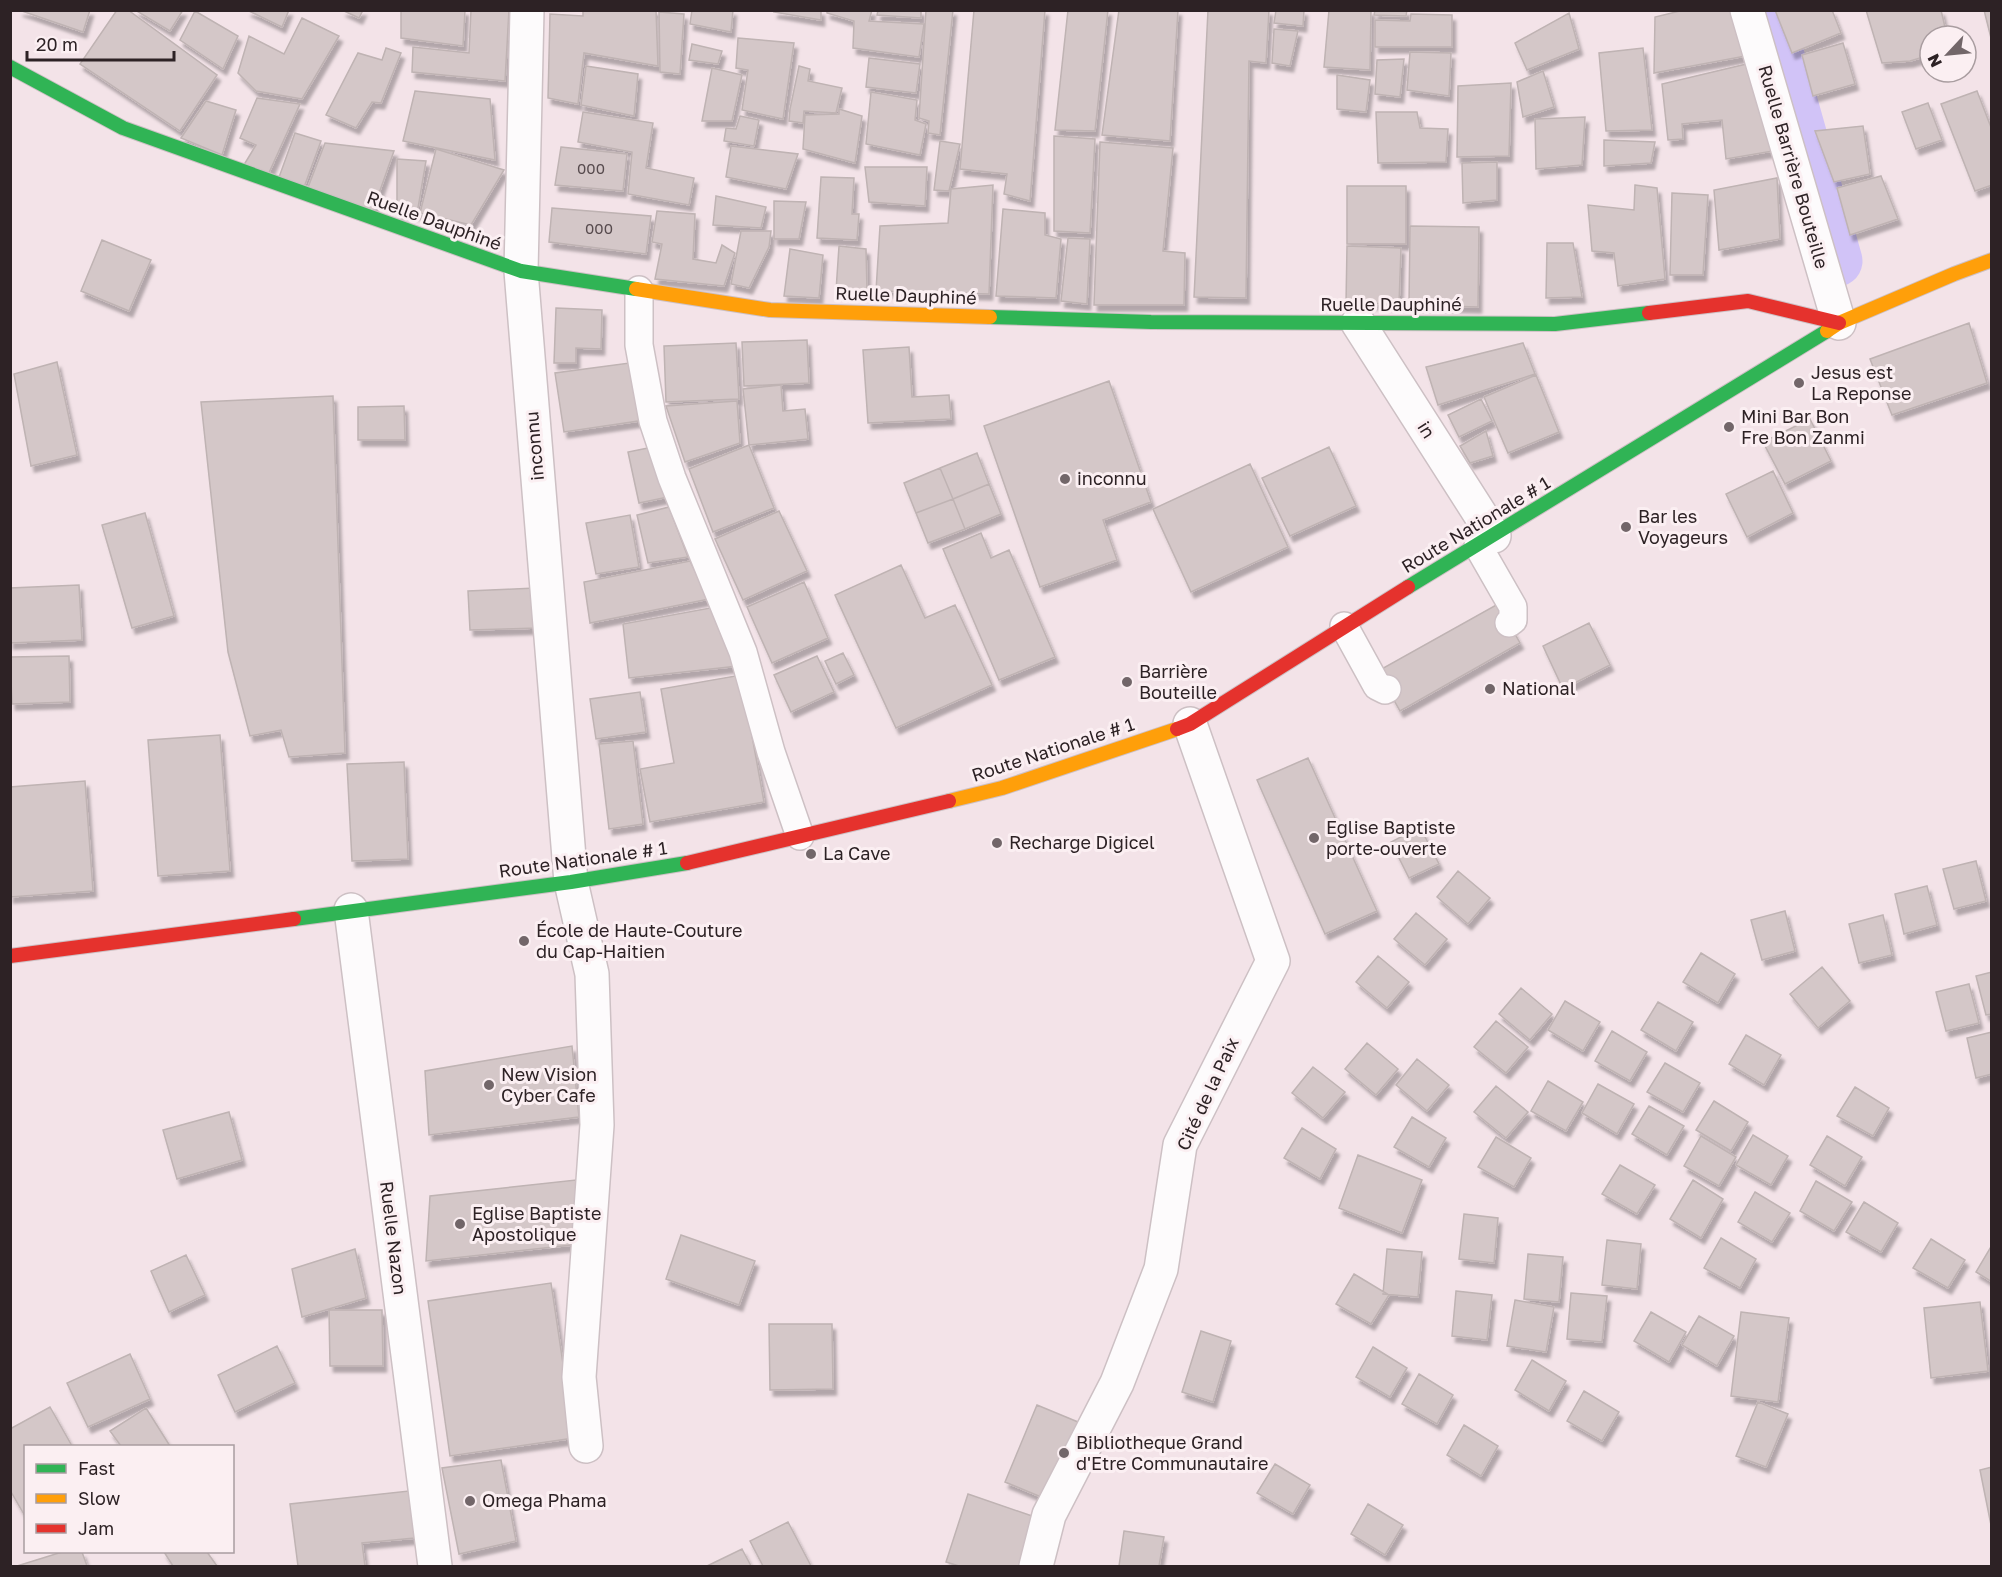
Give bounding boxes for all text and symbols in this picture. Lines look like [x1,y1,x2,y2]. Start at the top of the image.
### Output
scale bar [27,24,174,62]
north arrow [1918,24,1978,84]
text: 20 m [36,33,78,55]
text: N [1923,51,1946,70]
street label: Ruelle Barrière Bouteille [1754,62,1834,271]
house number: 000 [577,159,605,177]
street label: Ruelle Dauphiné [364,186,505,255]
house number: 000 [585,219,613,237]
street label: Ruelle Dauphiné [835,282,977,308]
street label: Ruelle Dauphiné [1320,293,1462,315]
place label: Jesus est La Reponse [1811,361,1912,404]
marker: Jesus est La Reponse [1792,376,1806,390]
place label: Mini Bar Bon Fre Bon Zanmi [1741,405,1865,448]
street label: inconnu [520,410,548,482]
street label: in [1413,417,1440,442]
marker: Mini Bar Bon Fre Bon Zanmi [1722,420,1736,434]
place label: inconnu [1077,467,1147,489]
street label: Route Nationale # 1 [1397,471,1554,577]
marker: inconnu [1058,472,1072,486]
place label: Bar les Voyageurs [1638,505,1728,548]
marker: Bar les Voyageurs [1619,520,1633,534]
place label: Barrière Bouteille [1139,660,1217,703]
marker: Barrière Bouteille [1120,675,1134,689]
place label: National [1502,677,1576,699]
marker: National [1483,682,1497,696]
street label: Route Nationale # 1 [969,712,1137,786]
place label: Eglise Baptiste porte-ouverte [1326,816,1455,859]
place label: Recharge Digicel [1009,831,1155,853]
marker: Eglise Baptiste porte-ouverte [1307,831,1321,845]
street label: Route Nationale # 1 [497,836,669,882]
marker: Recharge Digicel [990,836,1004,850]
place label: La Cave [823,842,890,864]
marker: La Cave [804,847,818,861]
place label: École de Haute-Couture du Cap-Haitien [536,919,742,962]
marker: École de Haute-Couture du Cap-Haitien [517,934,531,948]
street label: Cité de la Paix [1171,1033,1243,1154]
place label: New Vision Cyber Cafe [501,1063,597,1106]
marker: New Vision Cyber Cafe [482,1078,496,1092]
street label: Ruelle Nazon [376,1180,412,1296]
place label: Eglise Baptiste Apostolique [472,1202,601,1245]
marker: Eglise Baptiste Apostolique [453,1217,467,1231]
place label: Bibliotheque Grand d'Etre Communautaire [1076,1431,1268,1474]
legend [24,1445,234,1553]
marker: Bibliotheque Grand d'Etre Communautaire [1057,1446,1071,1460]
text: Fast [78,1457,115,1479]
text: Slow [78,1487,121,1509]
place label: Omega Phama [482,1489,607,1511]
marker: Omega Phama [463,1494,477,1508]
text: Jam [78,1517,114,1539]

